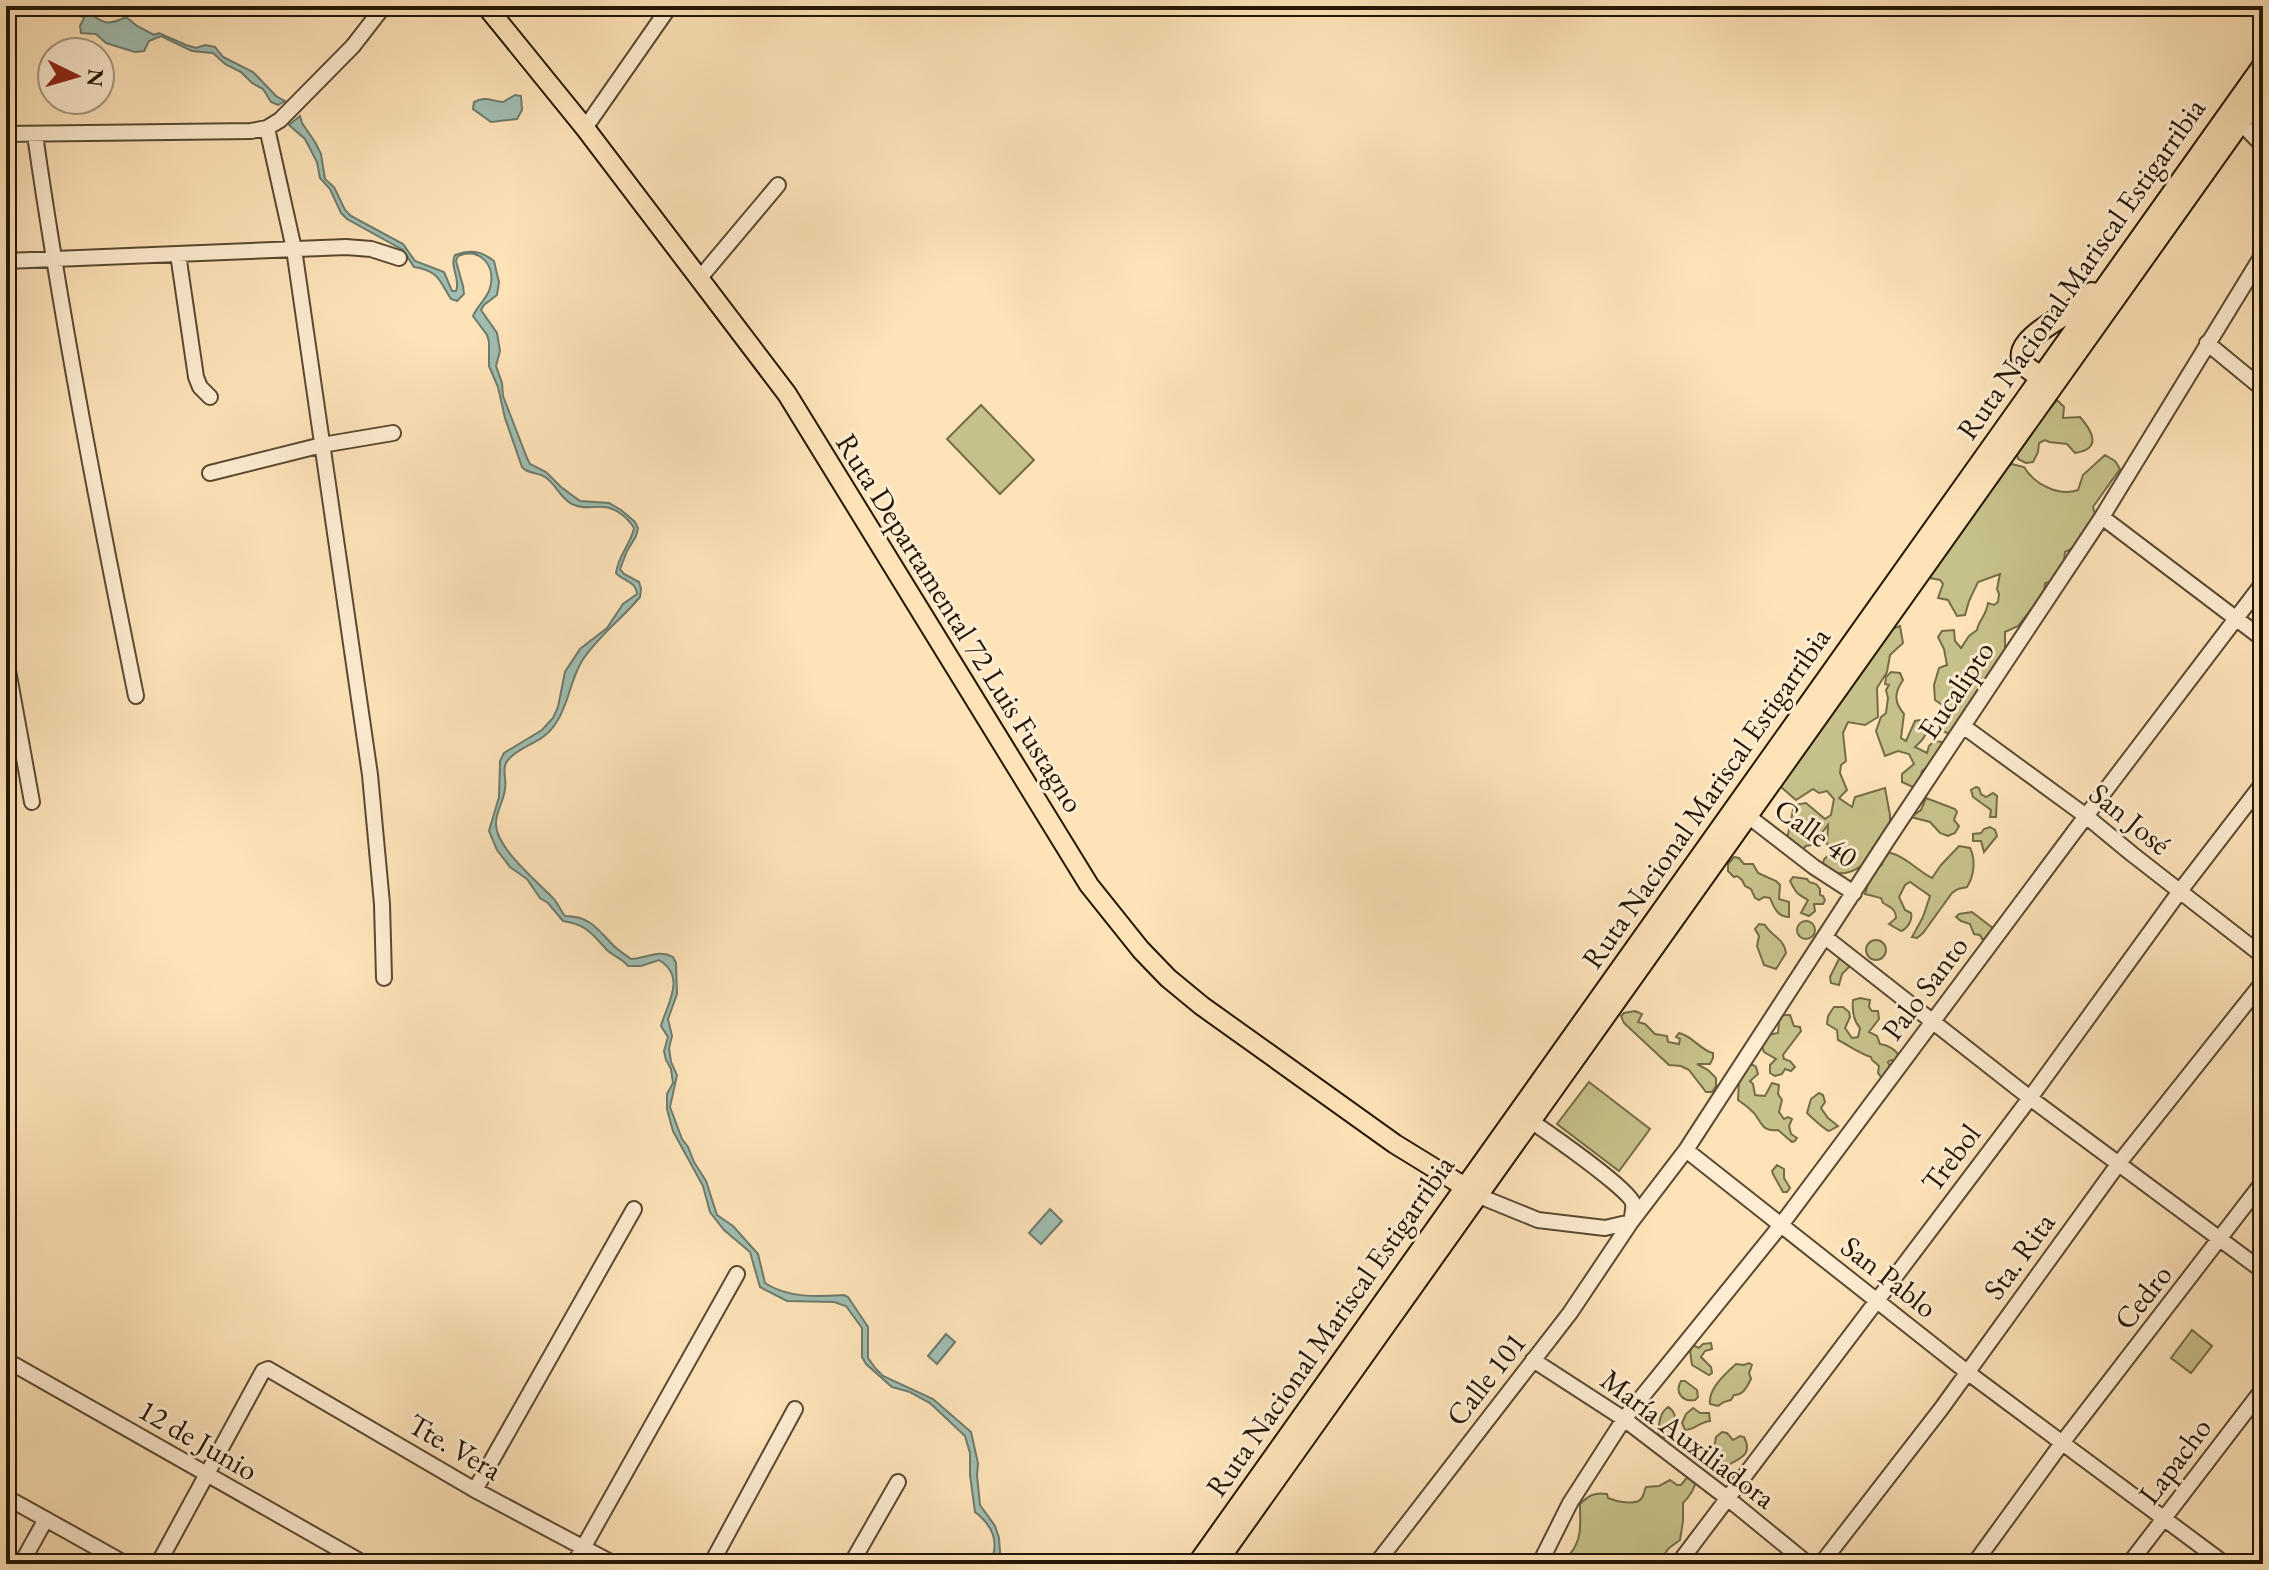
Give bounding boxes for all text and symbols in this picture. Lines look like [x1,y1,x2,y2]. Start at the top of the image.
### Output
north arrow [36,36,116,116]
text: N [80,68,111,88]
street label: Ruta Nacional Mariscal Estigarribia [1947,90,2214,447]
street label: Ruta Departamental 72 Luis Fustagno [827,426,1094,820]
street label: Ruta Nacional Mariscal Estigarribia [1572,619,1839,976]
street label: Eucalipto [1908,633,2003,747]
street label: San José [2081,774,2179,863]
street label: Calle 40 [1767,789,1866,876]
street label: Palo Santo [1873,928,1977,1048]
street label: Trebol [1912,1116,1989,1200]
street label: Ruta Nacional Mariscal Estigarribia [1196,1147,1463,1504]
street label: Sta. Rita [1974,1204,2063,1307]
street label: San Pablo [1833,1227,1945,1326]
street label: Cedro [2105,1256,2180,1337]
street label: Calle 101 [1437,1324,1534,1433]
street label: María Auxiliadora [1593,1360,1784,1517]
street label: 12 de Junio [131,1390,265,1489]
street label: Tte. Vera [401,1404,509,1489]
street label: Lapacho [2129,1409,2220,1512]

